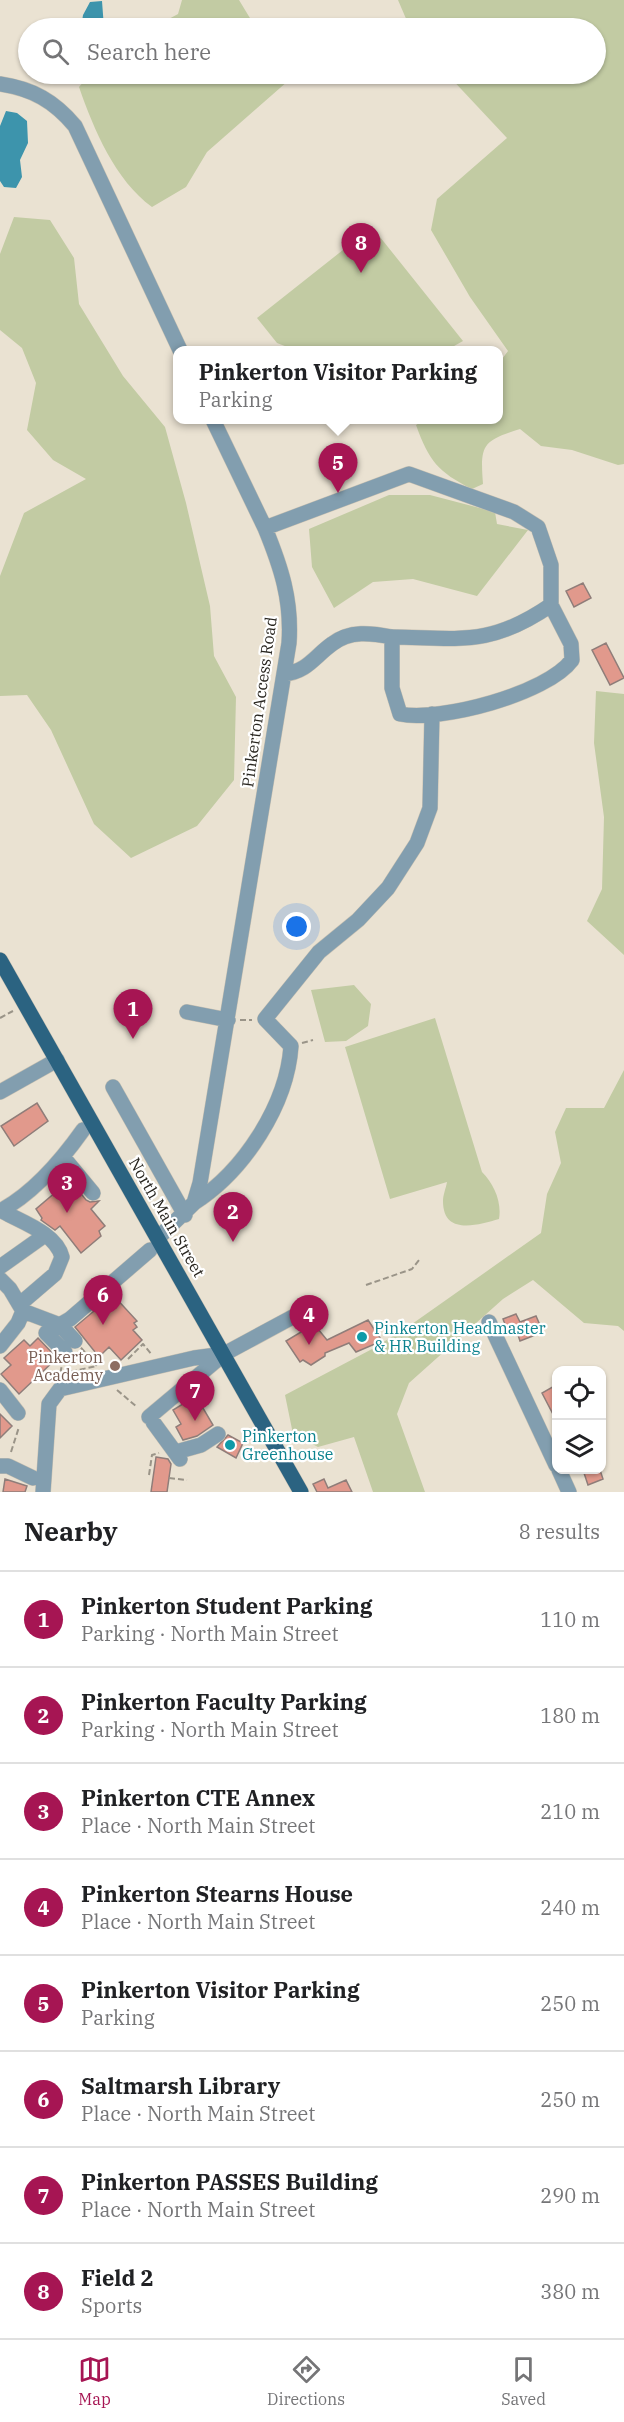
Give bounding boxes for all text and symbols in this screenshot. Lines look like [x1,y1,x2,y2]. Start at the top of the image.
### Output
search box [18,18,606,84]
icon: search [39,35,72,68]
text: Search here [87,37,211,66]
pin: 8 [342,224,380,273]
popup [173,346,503,424]
text: Pinkerton Visitor Parking [199,357,477,386]
text: Parking [199,386,272,413]
pin: 5 [318,444,358,493]
street label: Pinkerton Access Road [237,615,281,788]
your location [282,912,311,941]
pin: 1 [114,990,152,1039]
street label: North Main Street [125,1154,209,1281]
pin: 3 [48,1164,86,1213]
pin: 2 [214,1192,252,1242]
pin: 6 [84,1276,122,1325]
pin: 4 [290,1296,328,1345]
place label: Pinkerton Headmaster & HR Building [374,1318,546,1356]
marker: Pinkerton Headmaster & HR Building [355,1330,369,1344]
place label: Pinkerton Academy [28,1347,103,1385]
marker: Pinkerton Academy [108,1359,122,1373]
map controls [552,1366,606,1474]
button: locate [552,1366,606,1420]
pin: 7 [176,1372,214,1421]
button: layers [552,1420,606,1474]
place label: Pinkerton Greenhouse [242,1426,333,1464]
marker: Pinkerton Greenhouse [223,1438,237,1452]
text: Nearby [24,1514,118,1548]
text: 8 results [519,1518,600,1545]
text: Pinkerton Student Parking [81,1591,372,1620]
text: 1 [38,1606,50,1633]
text: 110 m [540,1606,600,1633]
text: Parking · North Main Street [81,1620,339,1647]
text: Pinkerton Faculty Parking [81,1687,367,1716]
text: 2 [38,1702,50,1729]
text: 180 m [540,1702,600,1729]
text: Parking · North Main Street [81,1716,339,1743]
text: Pinkerton CTE Annex [81,1783,315,1812]
text: 3 [38,1798,50,1825]
text: 210 m [540,1798,600,1825]
text: Place · North Main Street [81,1812,315,1839]
text: Pinkerton Stearns House [81,1879,353,1908]
text: 4 [38,1894,50,1921]
text: 240 m [540,1894,600,1921]
text: Place · North Main Street [81,1908,315,1935]
text: Pinkerton Visitor Parking [81,1975,360,2004]
text: 5 [38,1990,50,2017]
text: 250 m [540,1990,600,2017]
text: Parking [81,2004,155,2031]
text: Saltmarsh Library [81,2071,280,2100]
text: 6 [38,2086,50,2113]
text: 250 m [540,2086,600,2113]
text: Place · North Main Street [81,2100,315,2127]
text: Pinkerton PASSES Building [81,2167,378,2196]
text: 7 [38,2182,50,2209]
text: 290 m [540,2182,600,2209]
text: Place · North Main Street [81,2196,315,2223]
text: Field 2 [81,2263,154,2292]
text: 8 [38,2278,50,2305]
text: 380 m [540,2278,600,2305]
text: Sports [81,2292,142,2319]
tab: Map [78,2353,111,2409]
tab: Directions [267,2353,345,2409]
tab: Saved [501,2353,546,2409]

